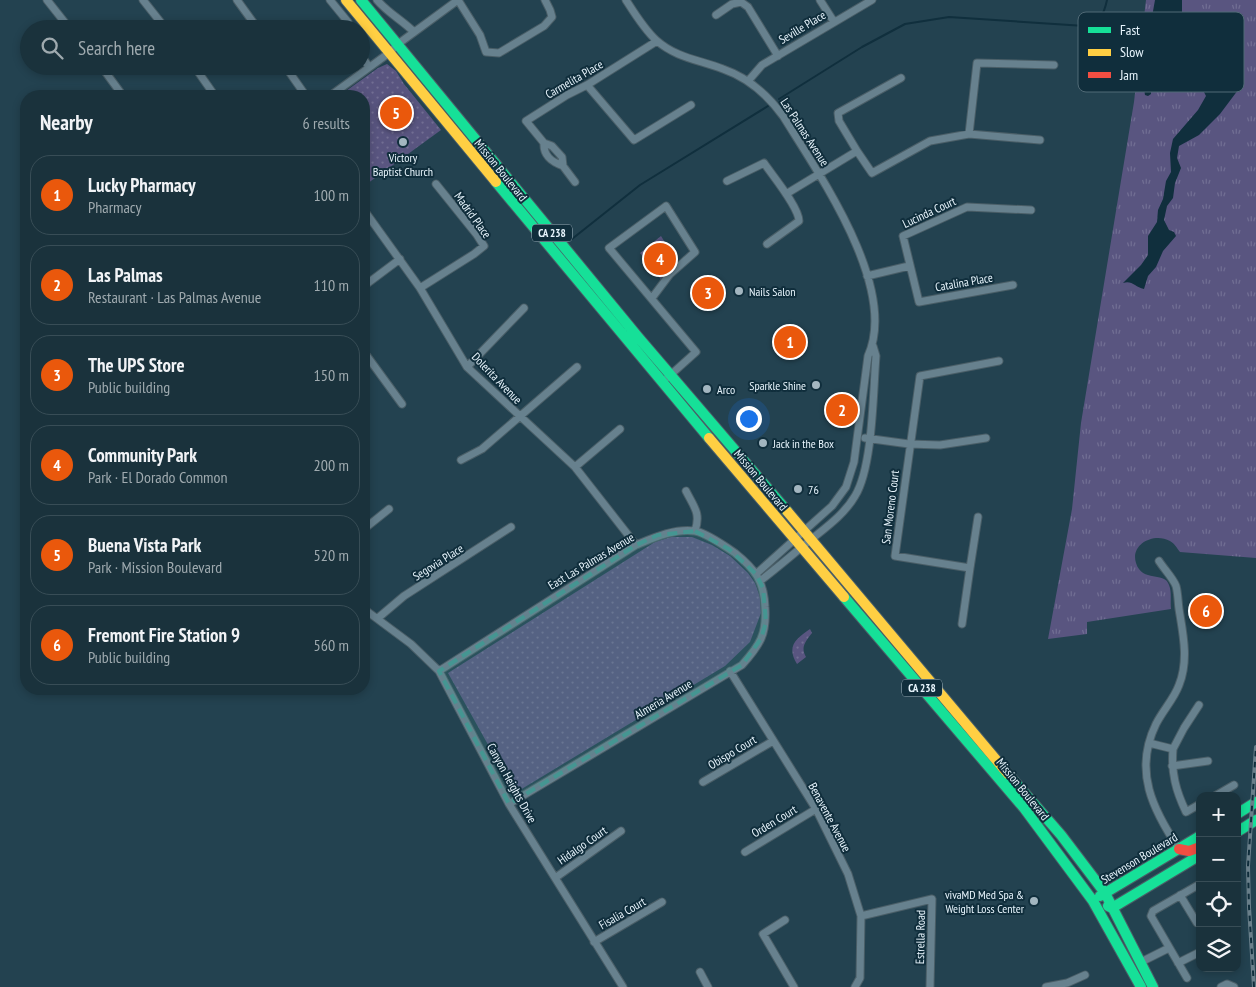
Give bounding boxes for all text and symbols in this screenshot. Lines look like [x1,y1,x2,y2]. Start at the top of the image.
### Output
street label: Seville Place [776,7,828,47]
legend [1078,12,1244,92]
search box [20,20,370,75]
text: Fast [1120,21,1140,39]
icon: search [38,34,66,62]
text: Search here [78,36,155,60]
text: Slow [1120,43,1144,61]
street label: Carmelita Place [542,56,606,102]
text: Jam [1119,66,1138,84]
pin: 5 [380,94,412,132]
street label: Las Palmas Avenue [777,95,833,169]
text: Nearby [40,109,93,136]
text: 6 results [303,113,350,133]
marker: Victory Baptist Church [397,136,409,148]
street label: Mission Boulevard [471,136,531,204]
place label: Victory Baptist Church [373,150,433,179]
text: Lucky Pharmacy [88,173,196,197]
text: 1 [53,185,61,205]
text: 100 m [314,185,349,205]
street label: Madrid Place [451,189,495,241]
street label: Lucinda Court [900,193,959,231]
text: Pharmacy [88,197,141,217]
road number: CA 238 [532,224,572,242]
pin: 4 [644,240,676,278]
text: Las Palmas [88,263,163,287]
street label: Catalina Place [934,270,994,294]
pin: 3 [692,274,724,312]
text: 2 [53,275,61,295]
text: 110 m [314,275,349,295]
place label: Nails Salon [749,284,795,299]
marker: Nails Salon [733,285,745,297]
text: Restaurant · Las Palmas Avenue [88,287,261,307]
pin: 1 [774,323,806,361]
street label: Dolerita Avenue [469,349,525,407]
text: The UPS Store [88,353,185,377]
text: 3 [53,365,61,385]
text: 150 m [314,365,349,385]
text: Public building [88,377,170,397]
place label: Sparkle Shine [749,378,806,393]
marker: Sparkle Shine [810,379,822,391]
place label: Arco [717,382,735,397]
marker: Arco [701,383,713,395]
pin: 2 [826,391,858,429]
your location [736,406,762,432]
place label: Jack in the Box [772,436,834,451]
marker: Jack in the Box [757,437,769,449]
text: Community Park [88,443,197,467]
street label: Mission Boulevard [731,446,791,514]
text: 4 [53,455,61,475]
text: 200 m [314,455,349,475]
text: Park · El Dorado Common [88,467,227,487]
street label: San Moreno Court [878,469,902,545]
place label: 76 [808,482,819,497]
marker: 76 [792,483,804,495]
street label: East Las Palmas Avenue [545,529,637,593]
text: Buena Vista Park [88,533,201,557]
street label: Segovia Place [410,541,466,583]
text: 5 [53,545,61,565]
text: 520 m [314,545,349,565]
text: Park · Mission Boulevard [88,557,222,577]
pin: 6 [1190,592,1222,630]
text: Fremont Fire Station 9 [88,623,240,647]
text: 6 [53,635,61,655]
text: 560 m [314,635,349,655]
text: Public building [88,647,170,667]
street label: Almeria Avenue [631,676,695,722]
road number: CA 238 [902,680,942,696]
street label: Obispo Court [705,731,760,772]
street label: Canyon Heights Drive [484,740,540,826]
street label: Mission Boulevard [993,755,1053,823]
street label: Benavente Avenue [805,780,855,854]
map controls [1196,792,1241,972]
button: + [1196,792,1241,837]
street label: Orden Court [749,801,800,840]
street label: Hidalgo Court [554,822,610,868]
street label: Stevenson Boulevard [1098,829,1180,887]
button: − [1196,837,1241,882]
button: locate [1196,882,1241,927]
place label: vivaMD Med Spa & Weight Loss Center [945,887,1025,916]
street label: Fisalia Court [596,893,649,932]
marker: vivaMD Med Spa & Weight Loss Center [1028,895,1040,907]
street label: Estrella Road [912,910,928,964]
button: layers [1196,927,1241,972]

